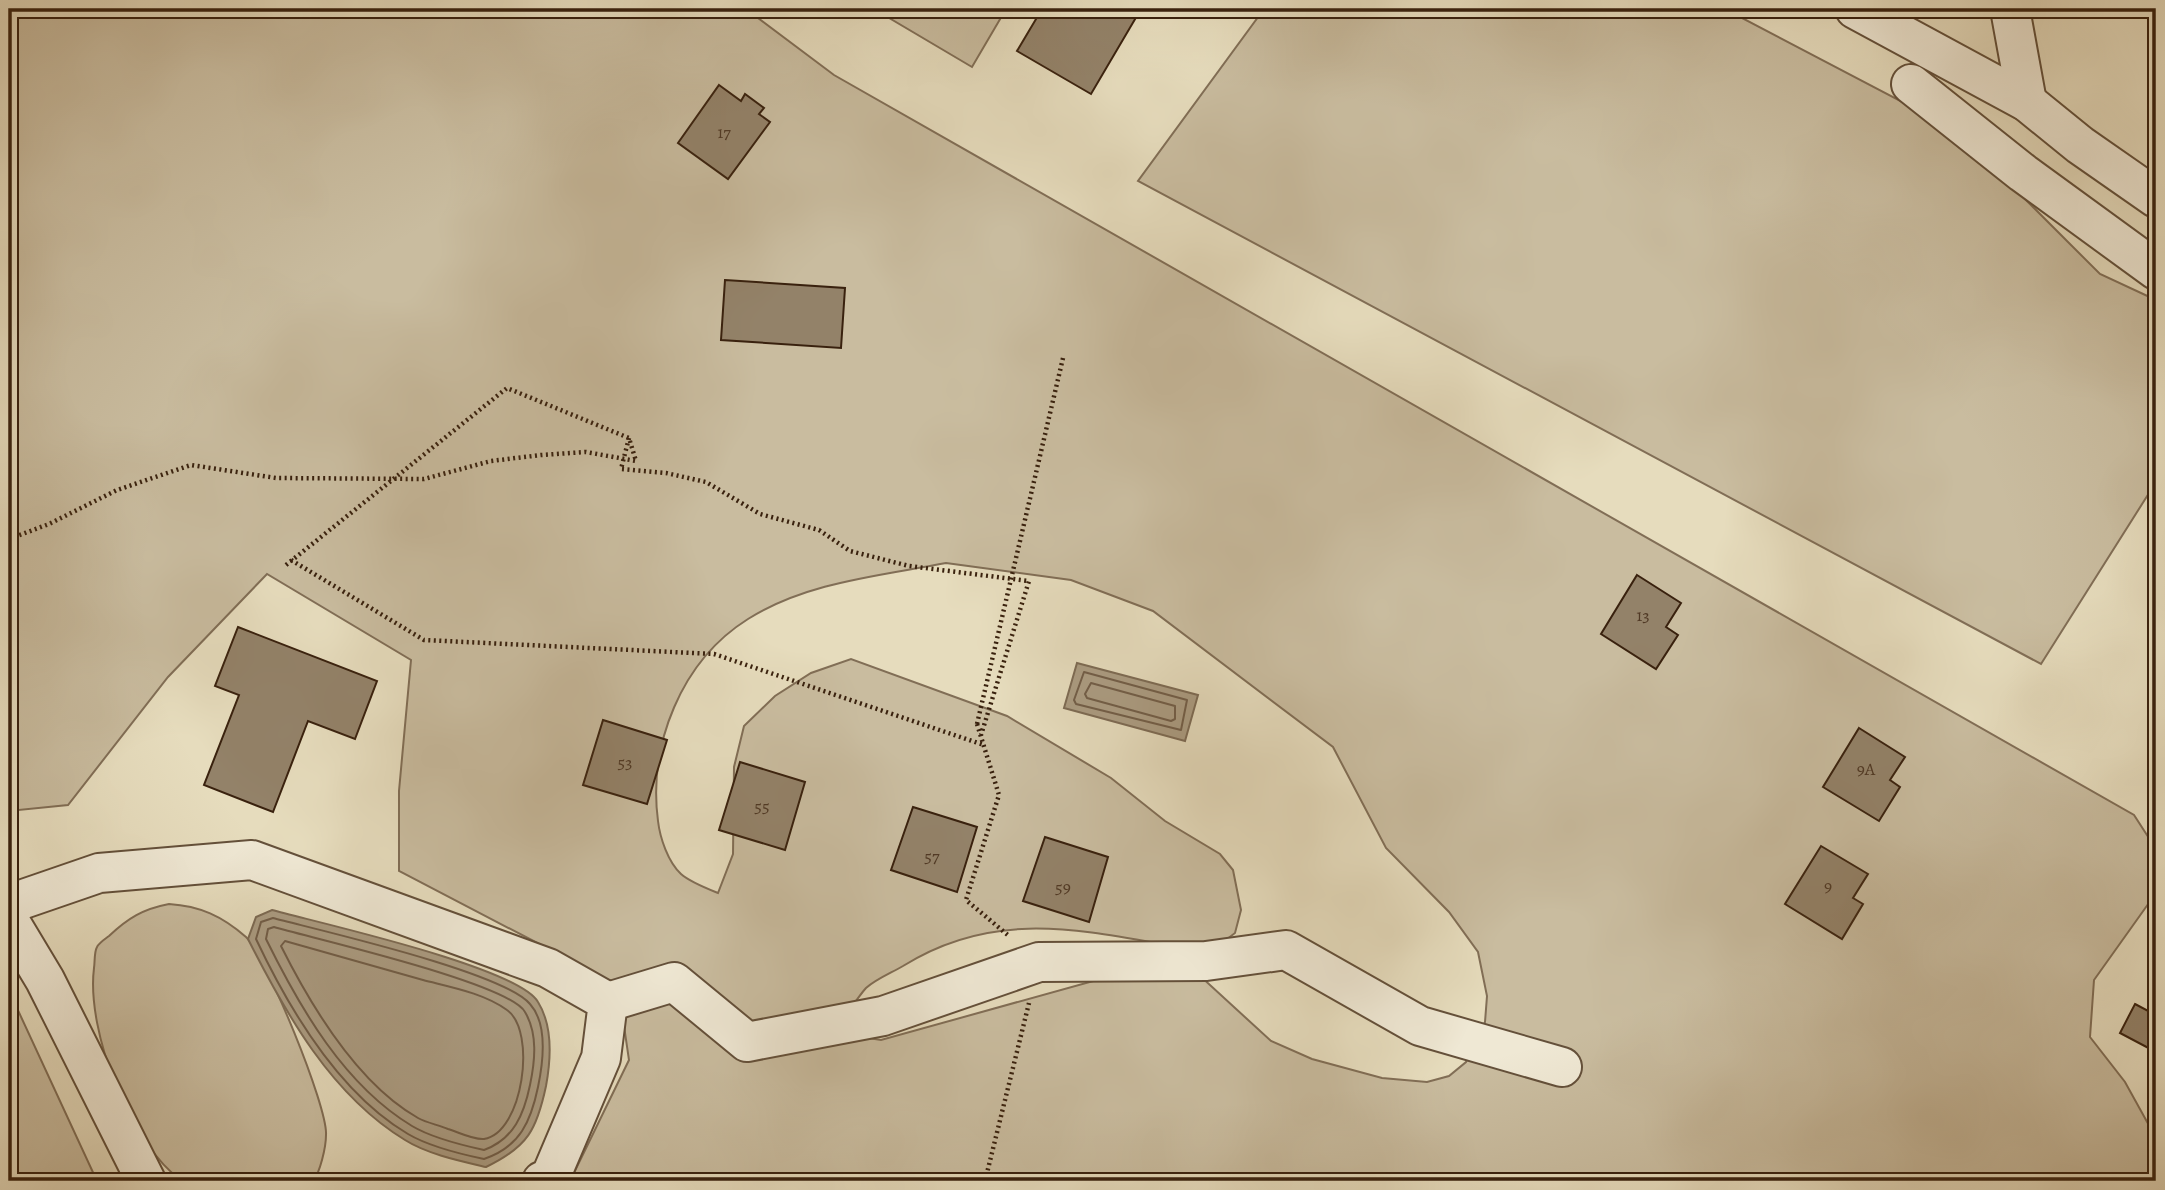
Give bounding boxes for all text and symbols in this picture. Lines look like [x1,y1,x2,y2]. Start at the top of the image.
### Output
house number: 17 [717,120,731,144]
house number: 13 [1636,603,1650,627]
house number: 53 [617,750,633,774]
house number: 9А [1857,757,1876,781]
house number: 55 [754,794,770,818]
house number: 57 [924,844,940,868]
house number: 9 [1824,874,1832,898]
house number: 59 [1055,875,1071,899]

